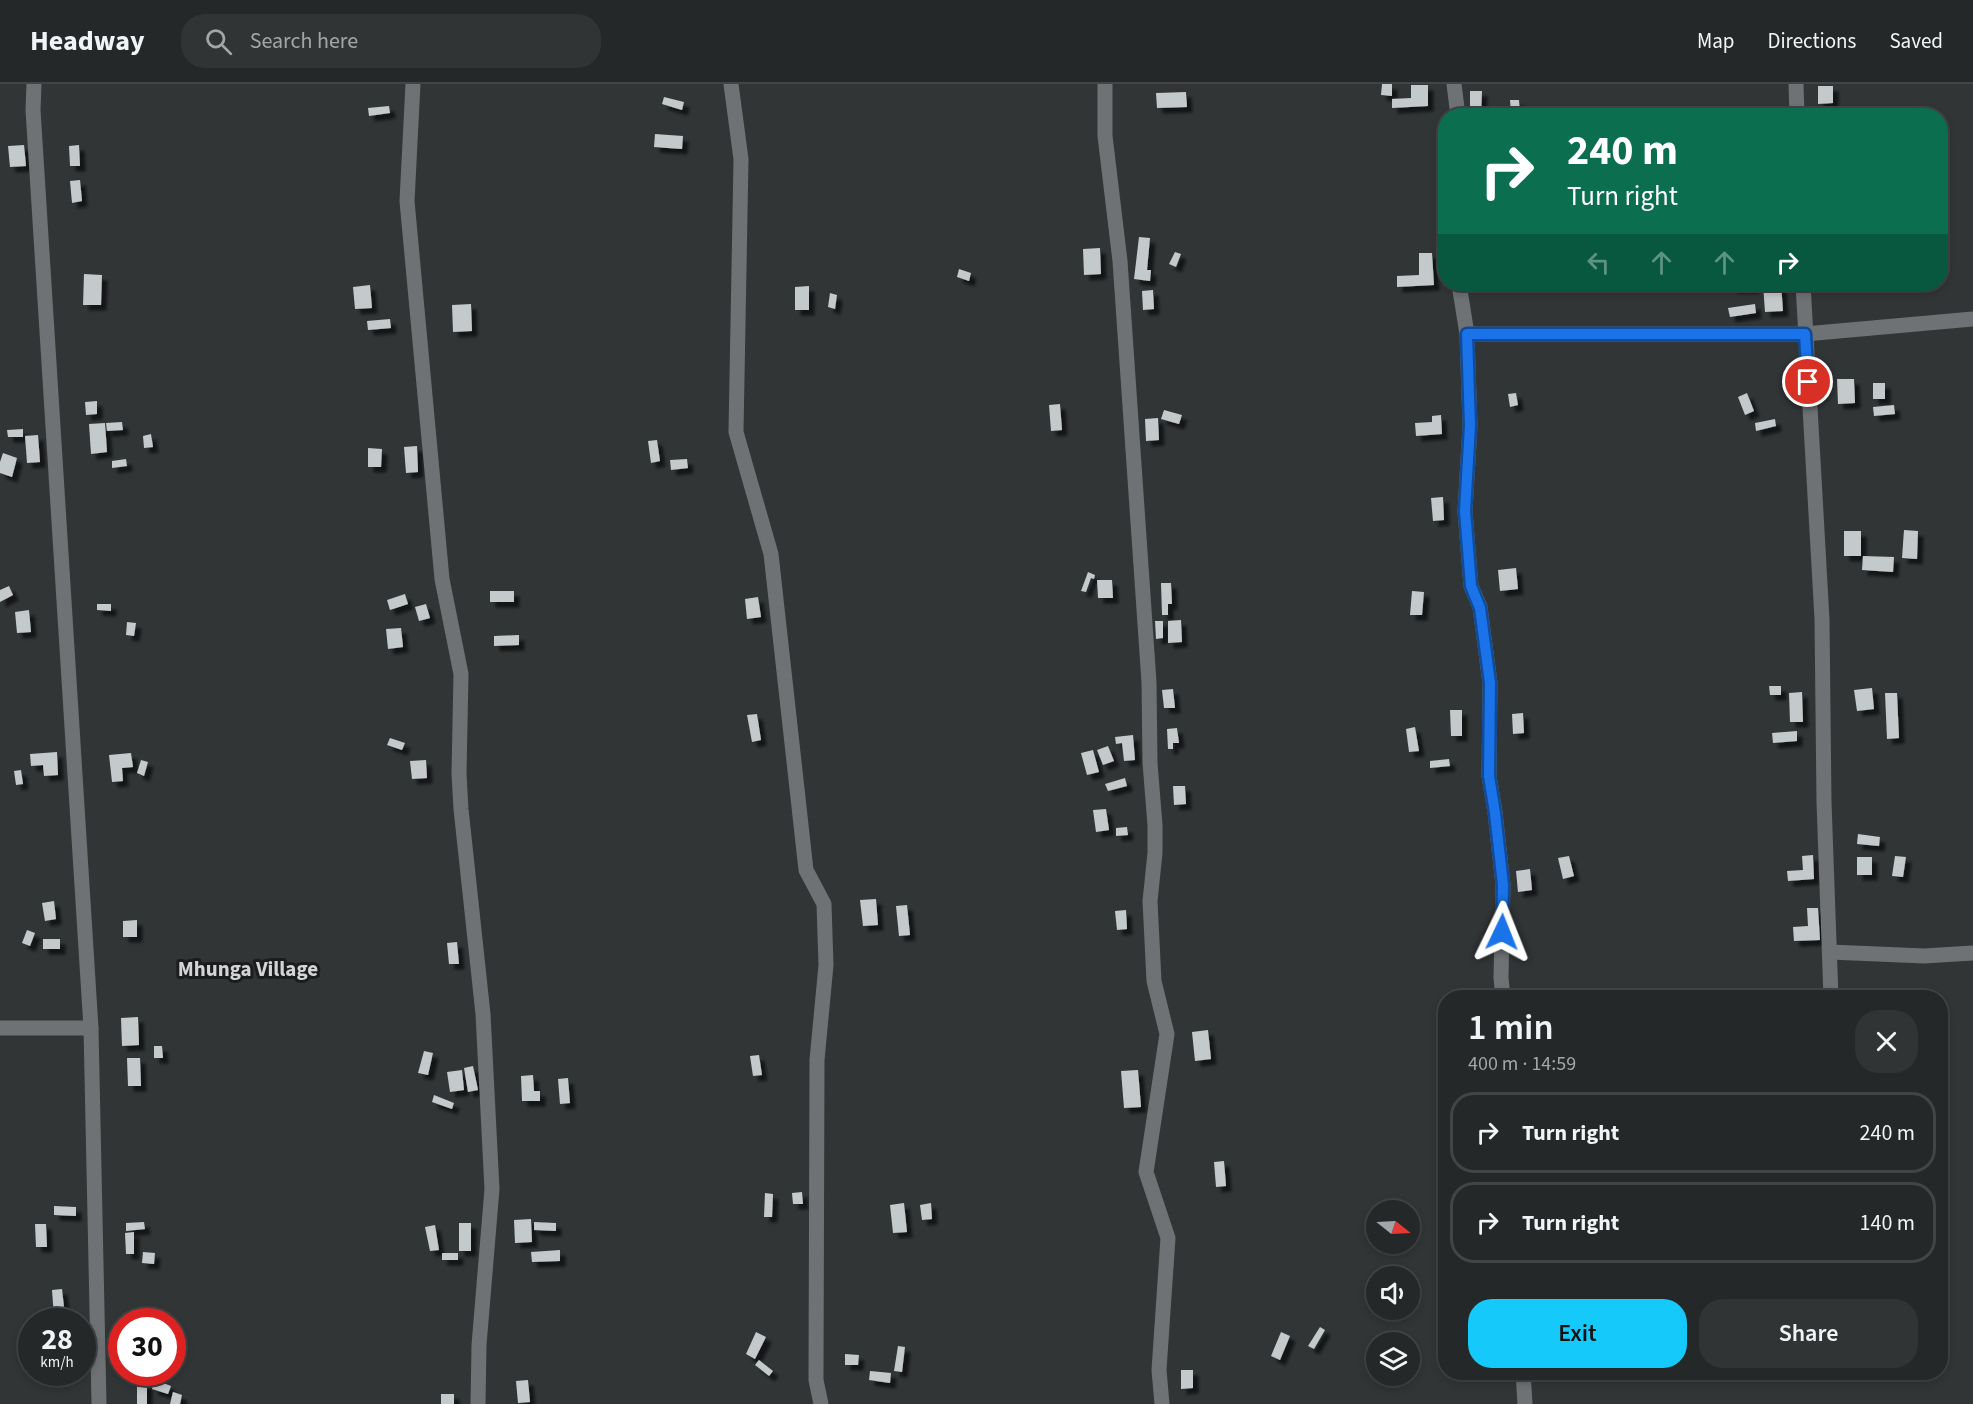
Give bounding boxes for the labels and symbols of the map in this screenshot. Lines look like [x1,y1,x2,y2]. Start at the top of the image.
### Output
pin [1782,356,1833,407]
position arrow [1470,900,1534,964]
district label: Mhunga Village [178,954,318,984]
north arrow [1366,1200,1420,1254]
speed limit sign: 30 [108,1308,186,1386]

